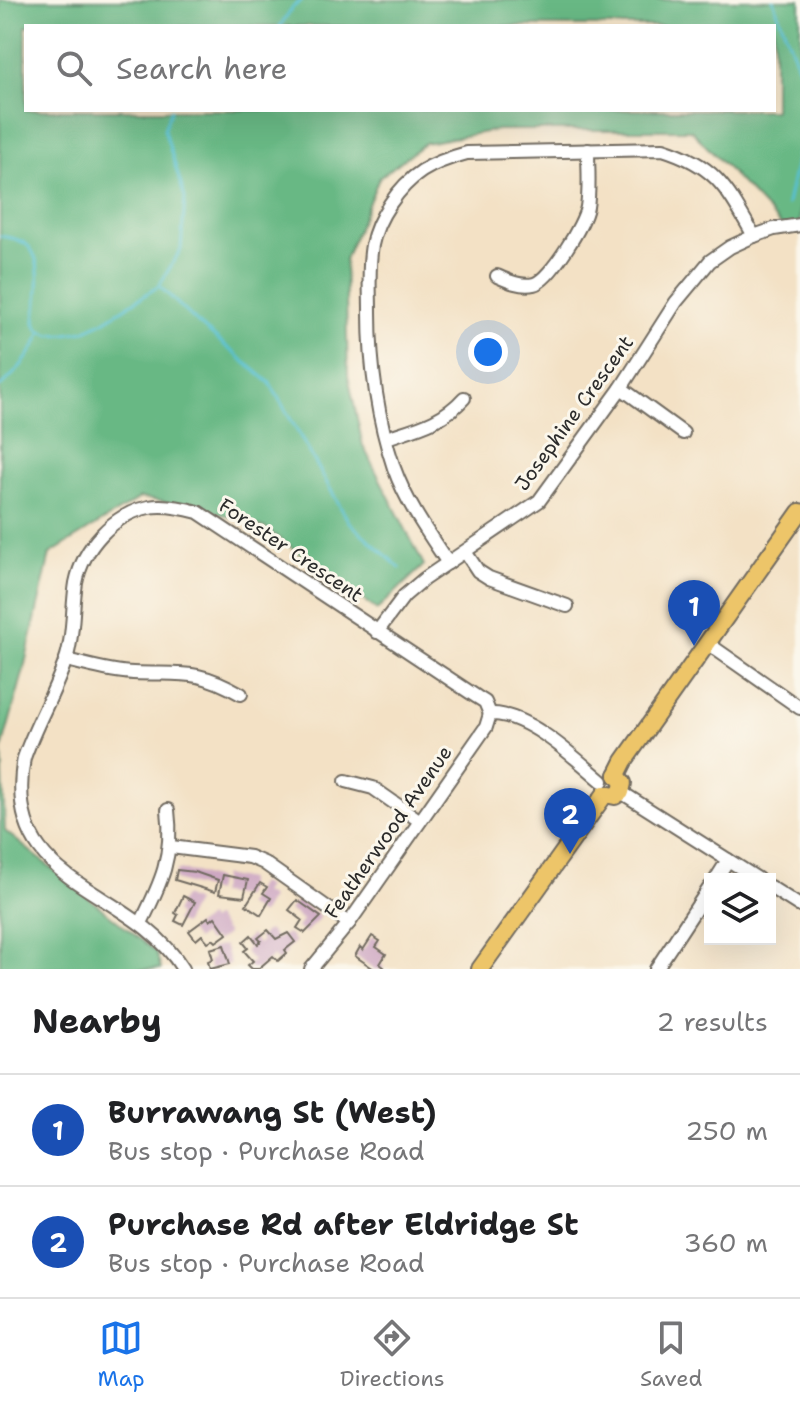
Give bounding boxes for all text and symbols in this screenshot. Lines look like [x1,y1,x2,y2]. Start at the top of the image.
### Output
search box [24,24,776,112]
icon: search [52,46,96,90]
text: Search here [116,48,287,89]
street label: Josephine Crescent [509,330,639,496]
your location [468,332,508,372]
street label: Forester Crescent [214,492,368,608]
pin: 1 [668,580,720,646]
street label: Featherwood Avenue [318,740,458,924]
pin: 2 [544,788,596,854]
map controls [704,873,776,945]
button: layers [704,873,776,945]
text: Nearby [32,998,162,1044]
text: 2 results [656,1004,768,1039]
text: Burrawang St (West) [108,1092,436,1133]
text: 1 [52,1113,64,1148]
text: 250 m [685,1113,768,1148]
text: Bus stop · Purchase Road [108,1133,424,1168]
text: Purchase Rd after Eldridge St [108,1204,579,1245]
text: 2 [49,1225,67,1260]
text: 360 m [683,1225,768,1260]
text: Bus stop · Purchase Road [108,1245,424,1280]
tab: Map [98,1316,145,1393]
tab: Directions [340,1316,445,1393]
tab: Saved [640,1316,702,1393]

